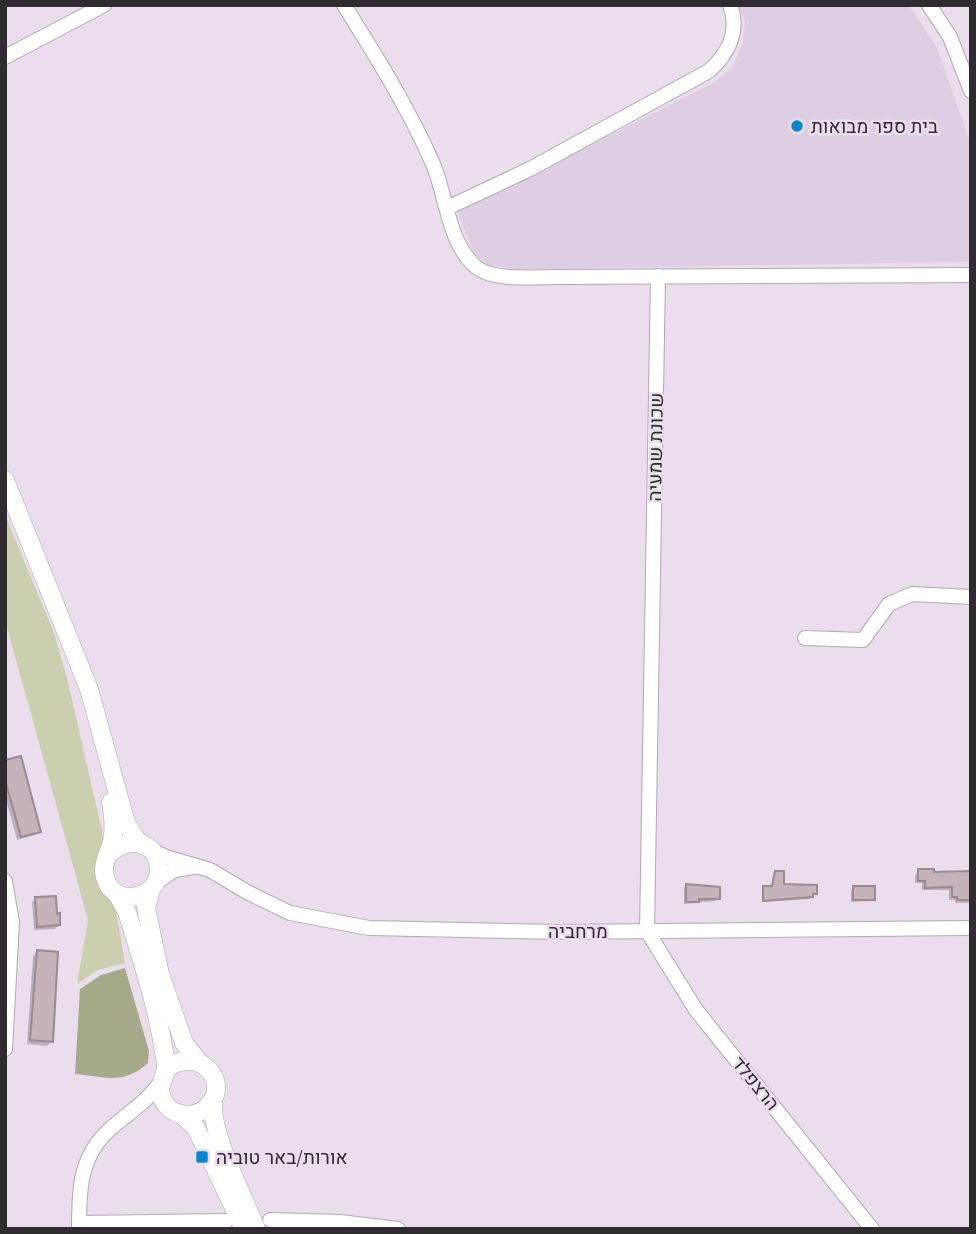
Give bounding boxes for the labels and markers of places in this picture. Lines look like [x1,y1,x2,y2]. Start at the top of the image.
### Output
place label: בית ספר מבואות [811,114,938,138]
marker: בית ספר מבואות [789,118,805,134]
place label: אורות/באר טוביה [216,1145,348,1169]
marker: אורות/באר טוביה [194,1149,210,1165]

